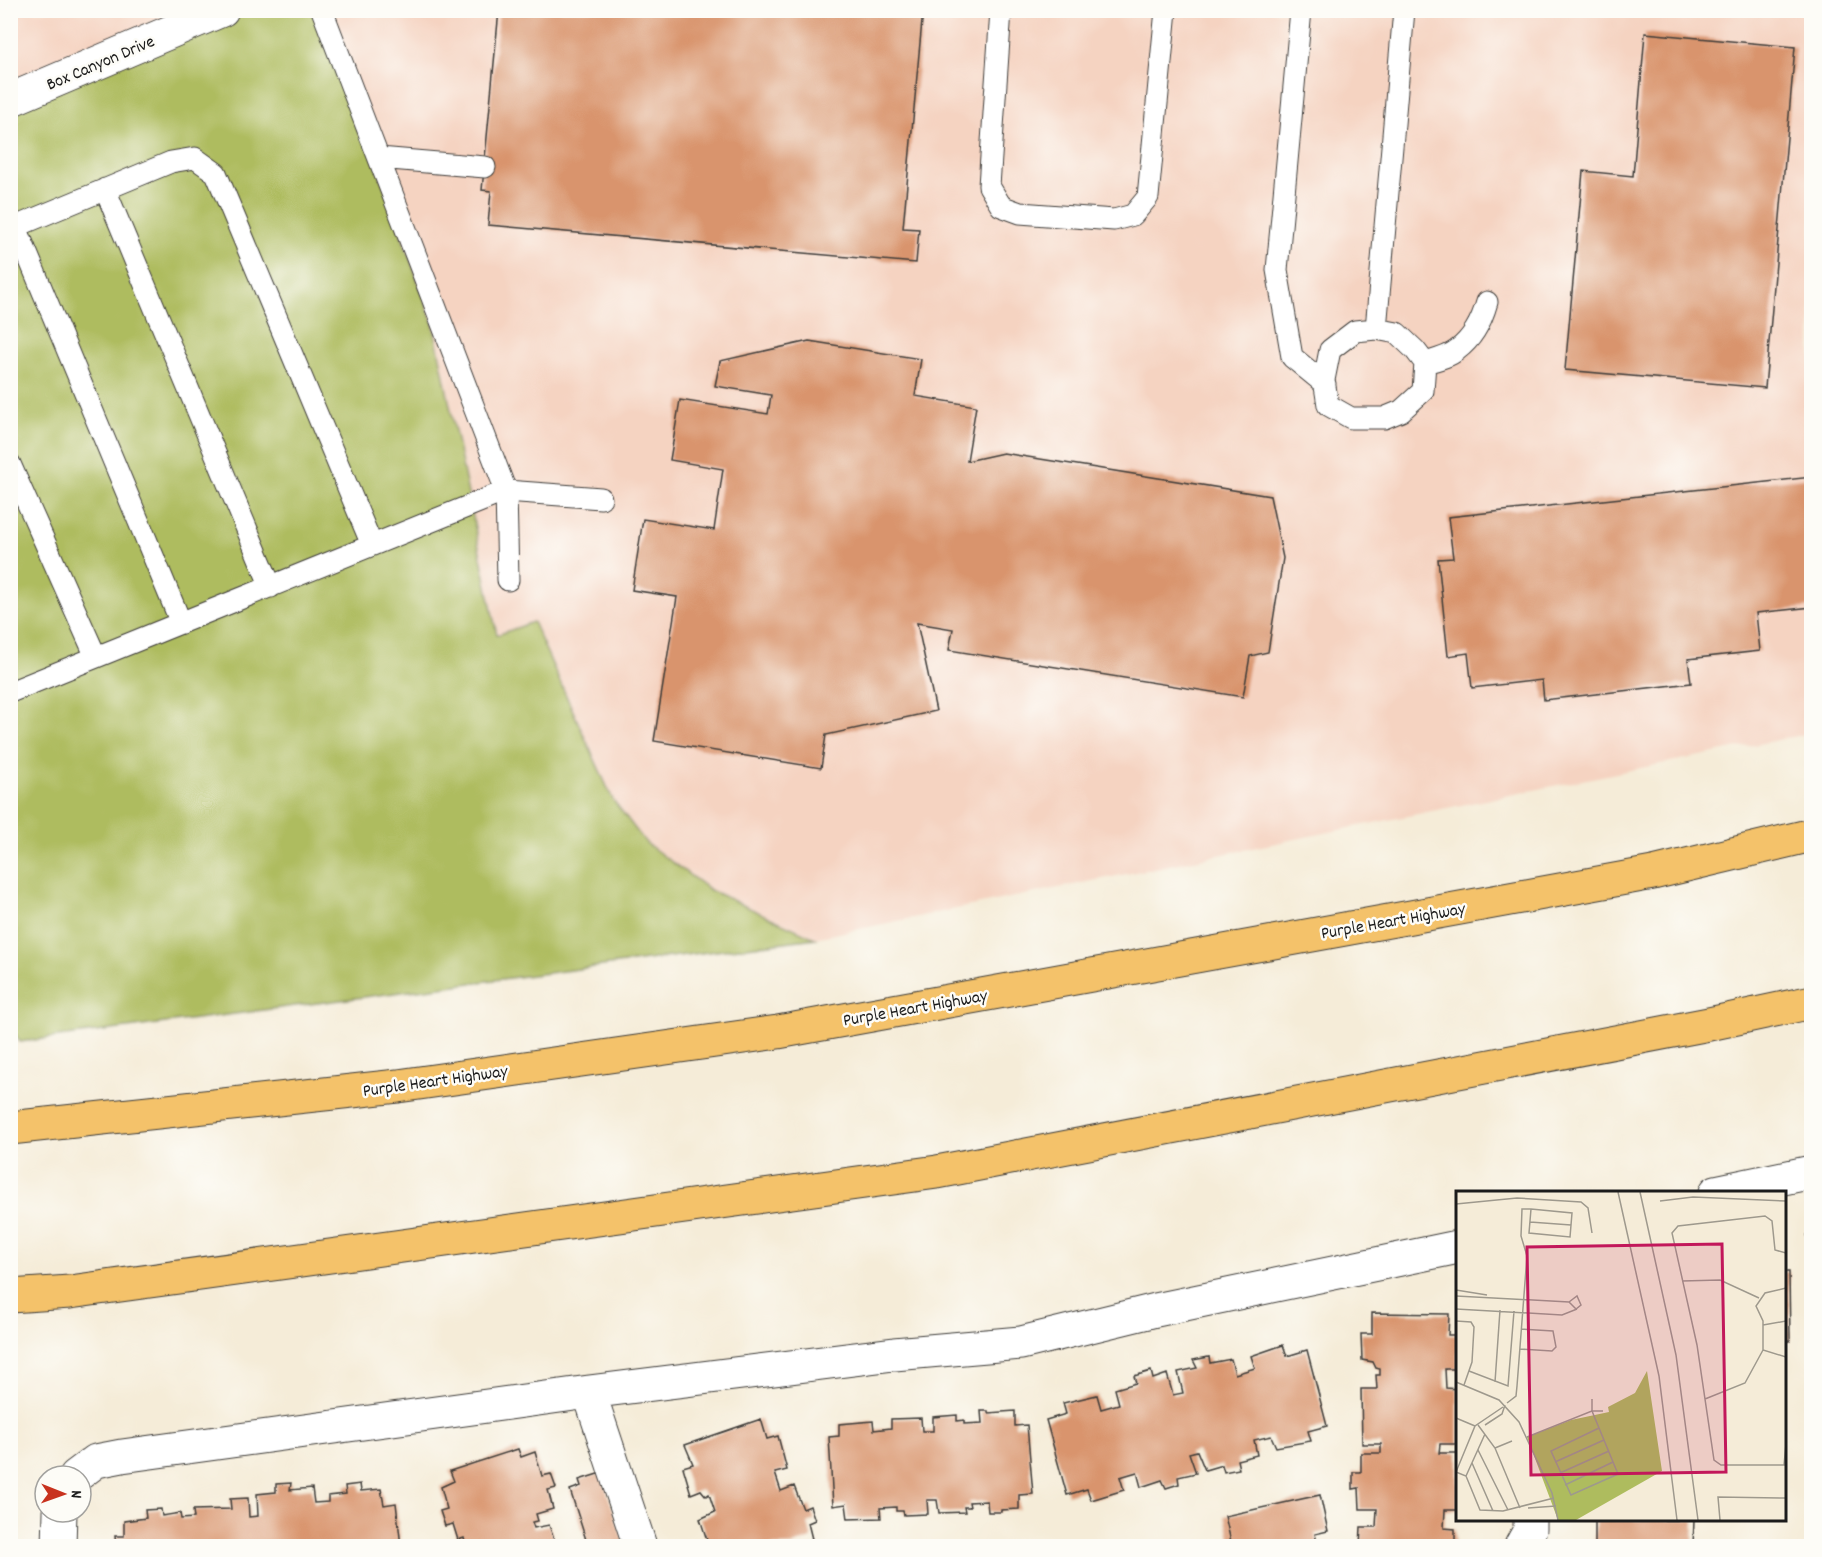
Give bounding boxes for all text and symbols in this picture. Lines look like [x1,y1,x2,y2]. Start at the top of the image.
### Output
street label: Box Canyon Drive [43,30,159,98]
street label: Purple Heart Highway [1319,897,1468,947]
street label: Purple Heart Highway [841,984,990,1034]
street label: Purple Heart Highway [361,1060,510,1105]
inset map [1456,1191,1786,1521]
north arrow [33,1464,93,1524]
text: N [64,1490,87,1498]

